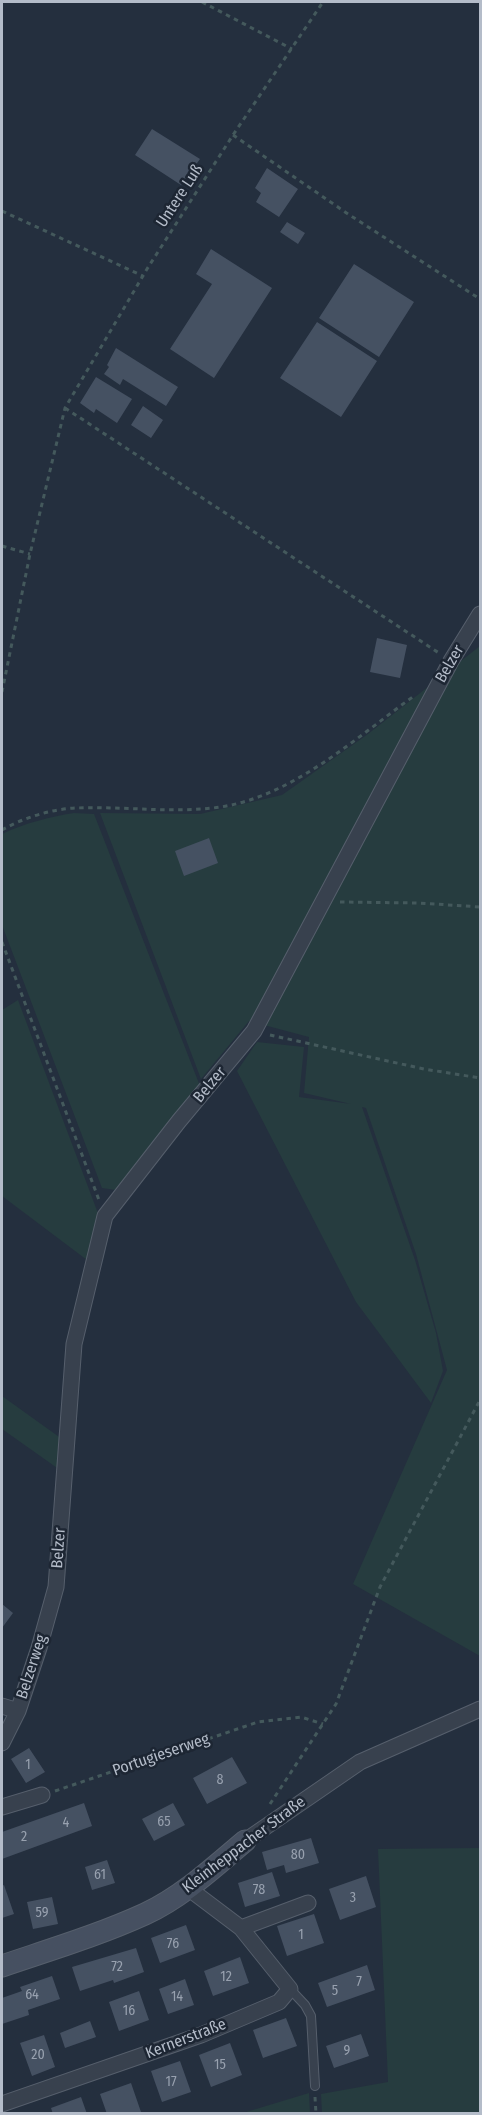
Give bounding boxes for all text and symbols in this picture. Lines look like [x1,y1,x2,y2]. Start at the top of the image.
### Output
street label: Untere Luß [153,161,207,231]
street label: Belzer [432,642,468,686]
street label: Belzer [190,1063,230,1107]
street label: Belzer [48,1527,70,1569]
street label: Belzerweg [13,1632,51,1702]
street label: Portugieserweg [110,1729,212,1781]
house number: 1 [25,1757,31,1773]
house number: 8 [217,1772,223,1788]
street label: Kleinheppacher Straße [179,1792,309,1898]
house number: 65 [157,1814,171,1830]
house number: 4 [63,1815,69,1831]
house number: 2 [21,1829,27,1845]
house number: 80 [291,1847,305,1863]
house number: 61 [94,1867,106,1883]
house number: 78 [253,1882,265,1898]
house number: 3 [350,1890,356,1906]
house number: 59 [35,1905,49,1921]
house number: 1 [298,1927,304,1943]
house number: 76 [167,1936,179,1952]
house number: 72 [111,1959,123,1975]
house number: 12 [220,1969,232,1985]
house number: 7 [356,1974,362,1990]
house number: 5 [332,1983,338,1999]
house number: 64 [25,1987,39,2003]
house number: 14 [171,1989,183,2005]
house number: 16 [123,2003,135,2019]
street label: Kernerstraße [143,2015,229,2063]
house number: 9 [344,2043,350,2059]
house number: 20 [31,2047,45,2063]
house number: 15 [214,2057,226,2073]
house number: 17 [165,2074,177,2090]

